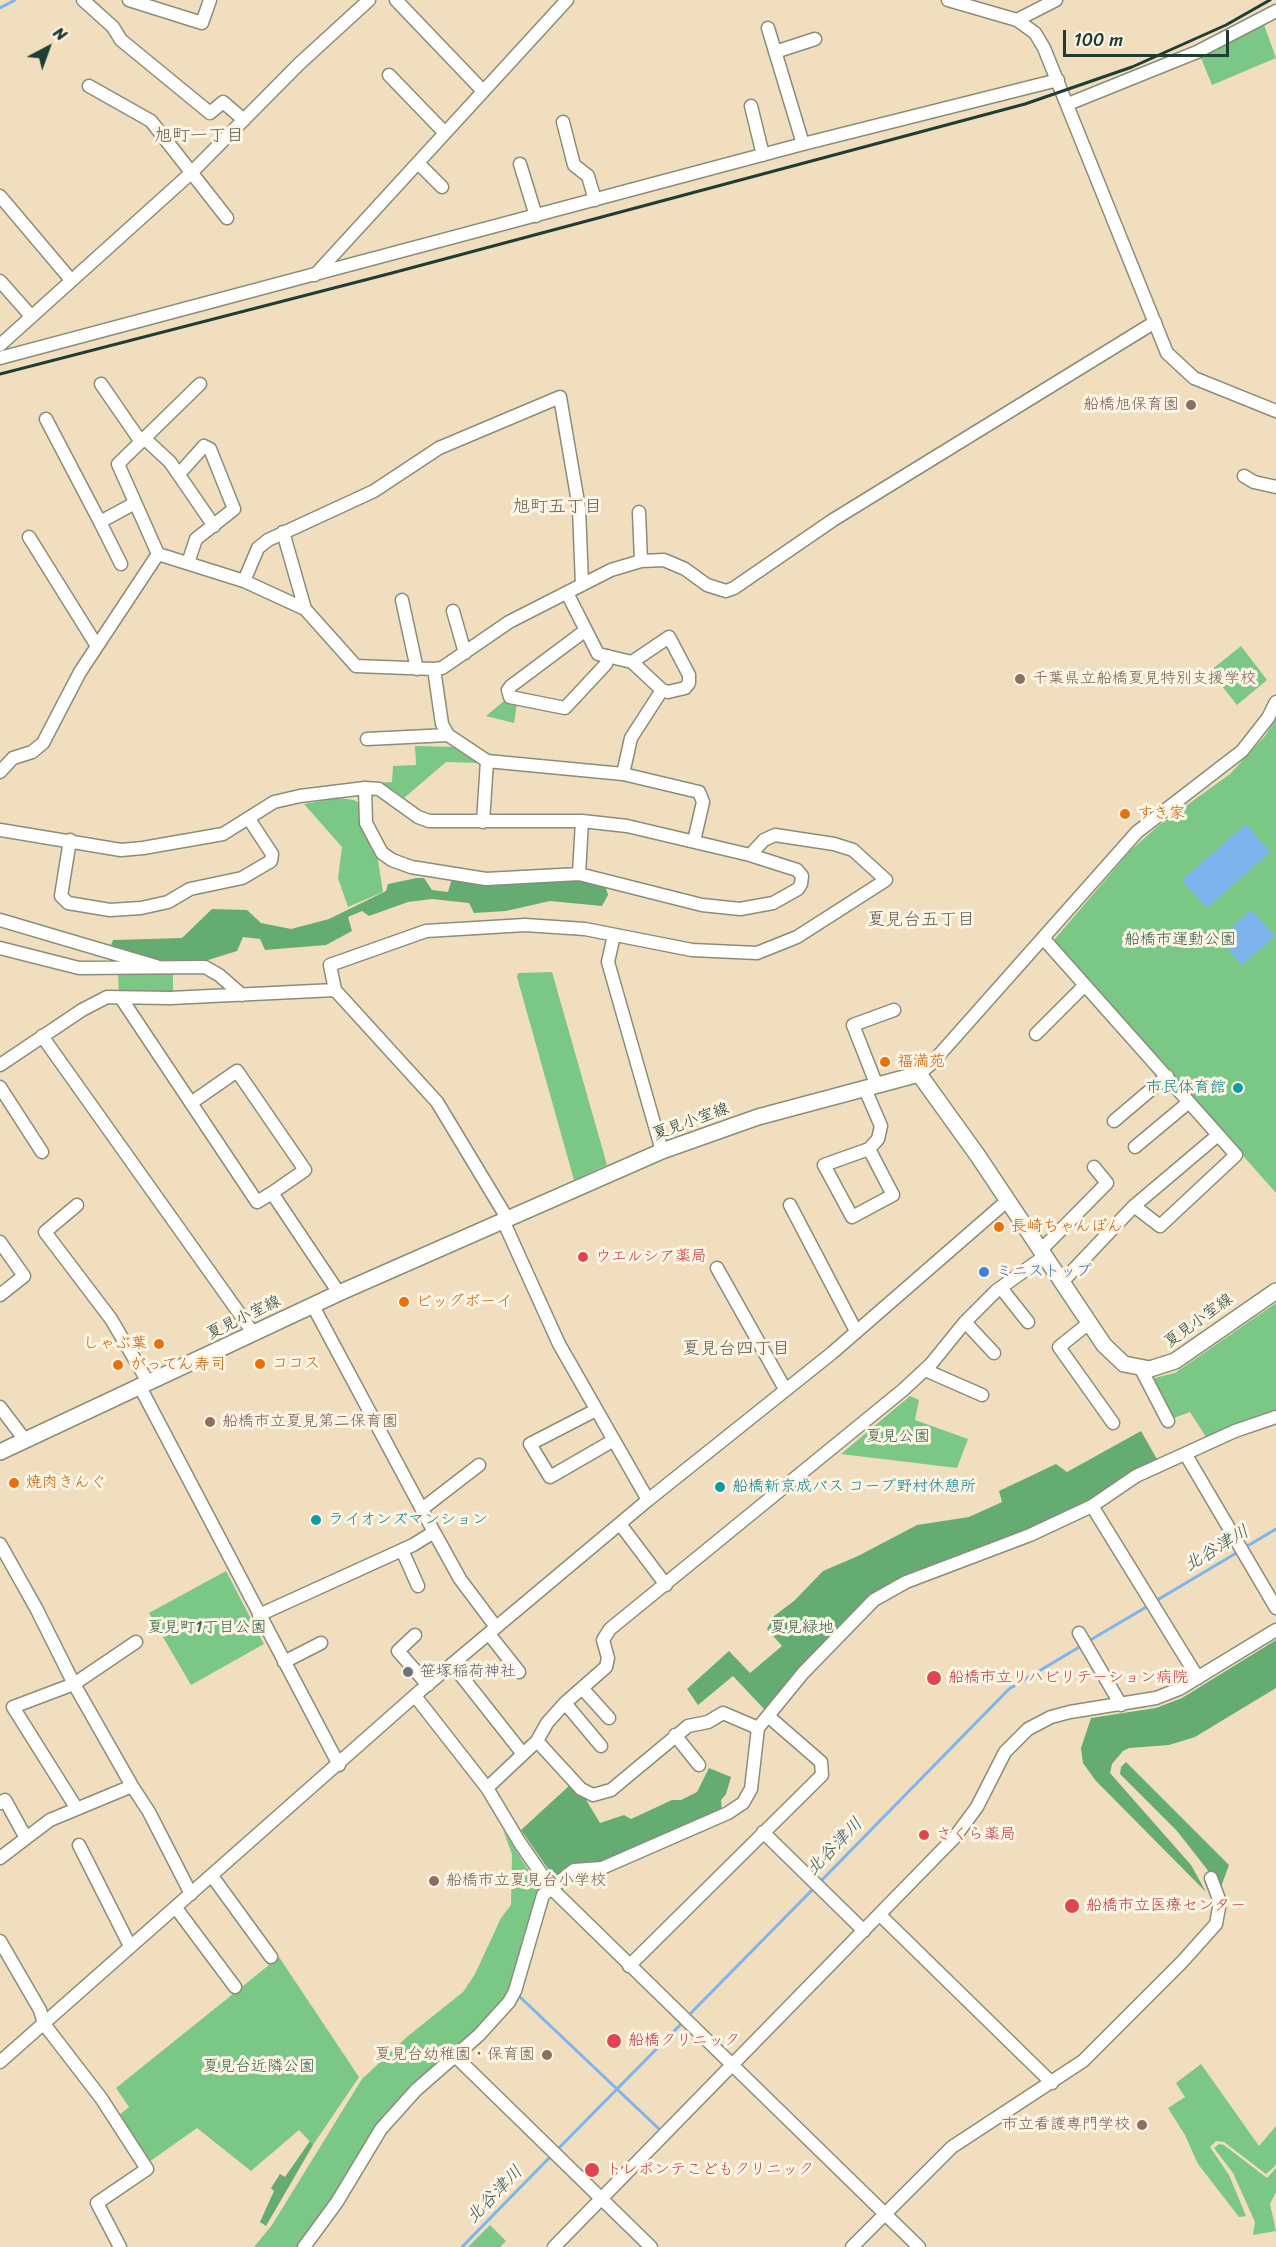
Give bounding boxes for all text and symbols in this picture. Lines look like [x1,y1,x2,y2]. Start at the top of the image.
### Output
north arrow [18,18,78,78]
scale bar [1066,18,1232,56]
text: N [46,19,74,49]
text: 100 m [1074,24,1123,56]
district label: 旭町一丁目 [154,125,244,147]
place label: 船橋旭保育園 [1083,395,1179,415]
marker: 船橋旭保育園 [1184,398,1198,412]
district label: 旭町五丁目 [512,496,602,518]
place label: 千葉県立船橋夏見特別支援学校 [1032,669,1256,689]
marker: 千葉県立船橋夏見特別支援学校 [1013,672,1027,686]
place label: すき家 [1137,804,1185,824]
marker: すき家 [1118,807,1132,821]
district label: 夏見台五丁目 [867,909,975,931]
park label: 船橋市運動公園 [1124,930,1236,950]
place label: 福満苑 [897,1052,945,1072]
marker: 福満苑 [878,1055,892,1069]
place label: 市民体育館 [1146,1078,1226,1098]
marker: 市民体育館 [1231,1081,1245,1095]
street label: 夏見小室線 [650,1099,732,1145]
place label: 長崎ちゃんぽん [1011,1217,1123,1237]
marker: 長崎ちゃんぽん [992,1220,1006,1234]
place label: ウエルシア薬局 [595,1247,707,1267]
marker: ウエルシア薬局 [576,1250,590,1264]
place label: ミニストップ [996,1262,1092,1282]
marker: ミニストップ [977,1265,991,1279]
street label: 夏見小室線 [1161,1290,1237,1352]
street label: 夏見小室線 [204,1292,284,1344]
place label: ビッグボーイ [416,1292,512,1312]
marker: ビッグボーイ [397,1295,411,1309]
place label: しゃぶ葉 [83,1334,147,1354]
marker: しゃぶ葉 [152,1337,166,1351]
district label: 夏見台四丁目 [682,1338,790,1360]
place label: ココス [272,1354,320,1374]
place label: がってん寿司 [130,1355,226,1375]
marker: ココス [253,1357,267,1371]
marker: がってん寿司 [111,1358,125,1372]
place label: 船橋市立夏見第二保育園 [222,1412,398,1432]
marker: 船橋市立夏見第二保育園 [203,1415,217,1429]
park label: 夏見公園 [866,1427,930,1447]
place label: 焼肉きんぐ [26,1473,106,1493]
marker: 焼肉きんぐ [7,1476,21,1490]
place label: 船橋新京成バス コープ野村休憩所 [732,1477,976,1497]
marker: 船橋新京成バス コープ野村休憩所 [713,1480,727,1494]
place label: ライオンズマンション [328,1510,488,1530]
marker: ライオンズマンション [309,1513,323,1527]
water label: 北谷津川 [1181,1521,1253,1577]
park label: 夏見町1丁目公園 [148,1618,266,1638]
park label: 夏見緑地 [770,1618,834,1638]
place label: 笹塚稲荷神社 [420,1662,516,1682]
marker: 笹塚稲荷神社 [401,1665,415,1679]
place label: 船橋市立リハビリテーション病院 [948,1668,1188,1688]
marker: 船橋市立リハビリテーション病院 [925,1669,943,1687]
water label: 北谷津川 [802,1814,868,1880]
place label: さくら薬局 [936,1825,1016,1845]
marker: さくら薬局 [917,1828,931,1842]
place label: 船橋市立夏見台小学校 [446,1871,606,1891]
marker: 船橋市立夏見台小学校 [427,1874,441,1888]
place label: 船橋市立医療センター [1086,1896,1246,1916]
marker: 船橋市立医療センター [1063,1897,1081,1915]
place label: 船橋クリニック [628,2031,740,2051]
marker: 船橋クリニック [605,2032,623,2050]
place label: 夏見台幼稚園・保育園 [375,2045,535,2065]
marker: 夏見台幼稚園・保育園 [540,2048,554,2062]
park label: 夏見台近隣公園 [203,2057,315,2077]
place label: 市立看護専門学校 [1002,2115,1130,2135]
marker: 市立看護専門学校 [1135,2118,1149,2132]
place label: トレポンテこどもクリニック [606,2160,814,2180]
marker: トレポンテこどもクリニック [583,2161,601,2179]
water label: 北谷津川 [462,2162,528,2228]

